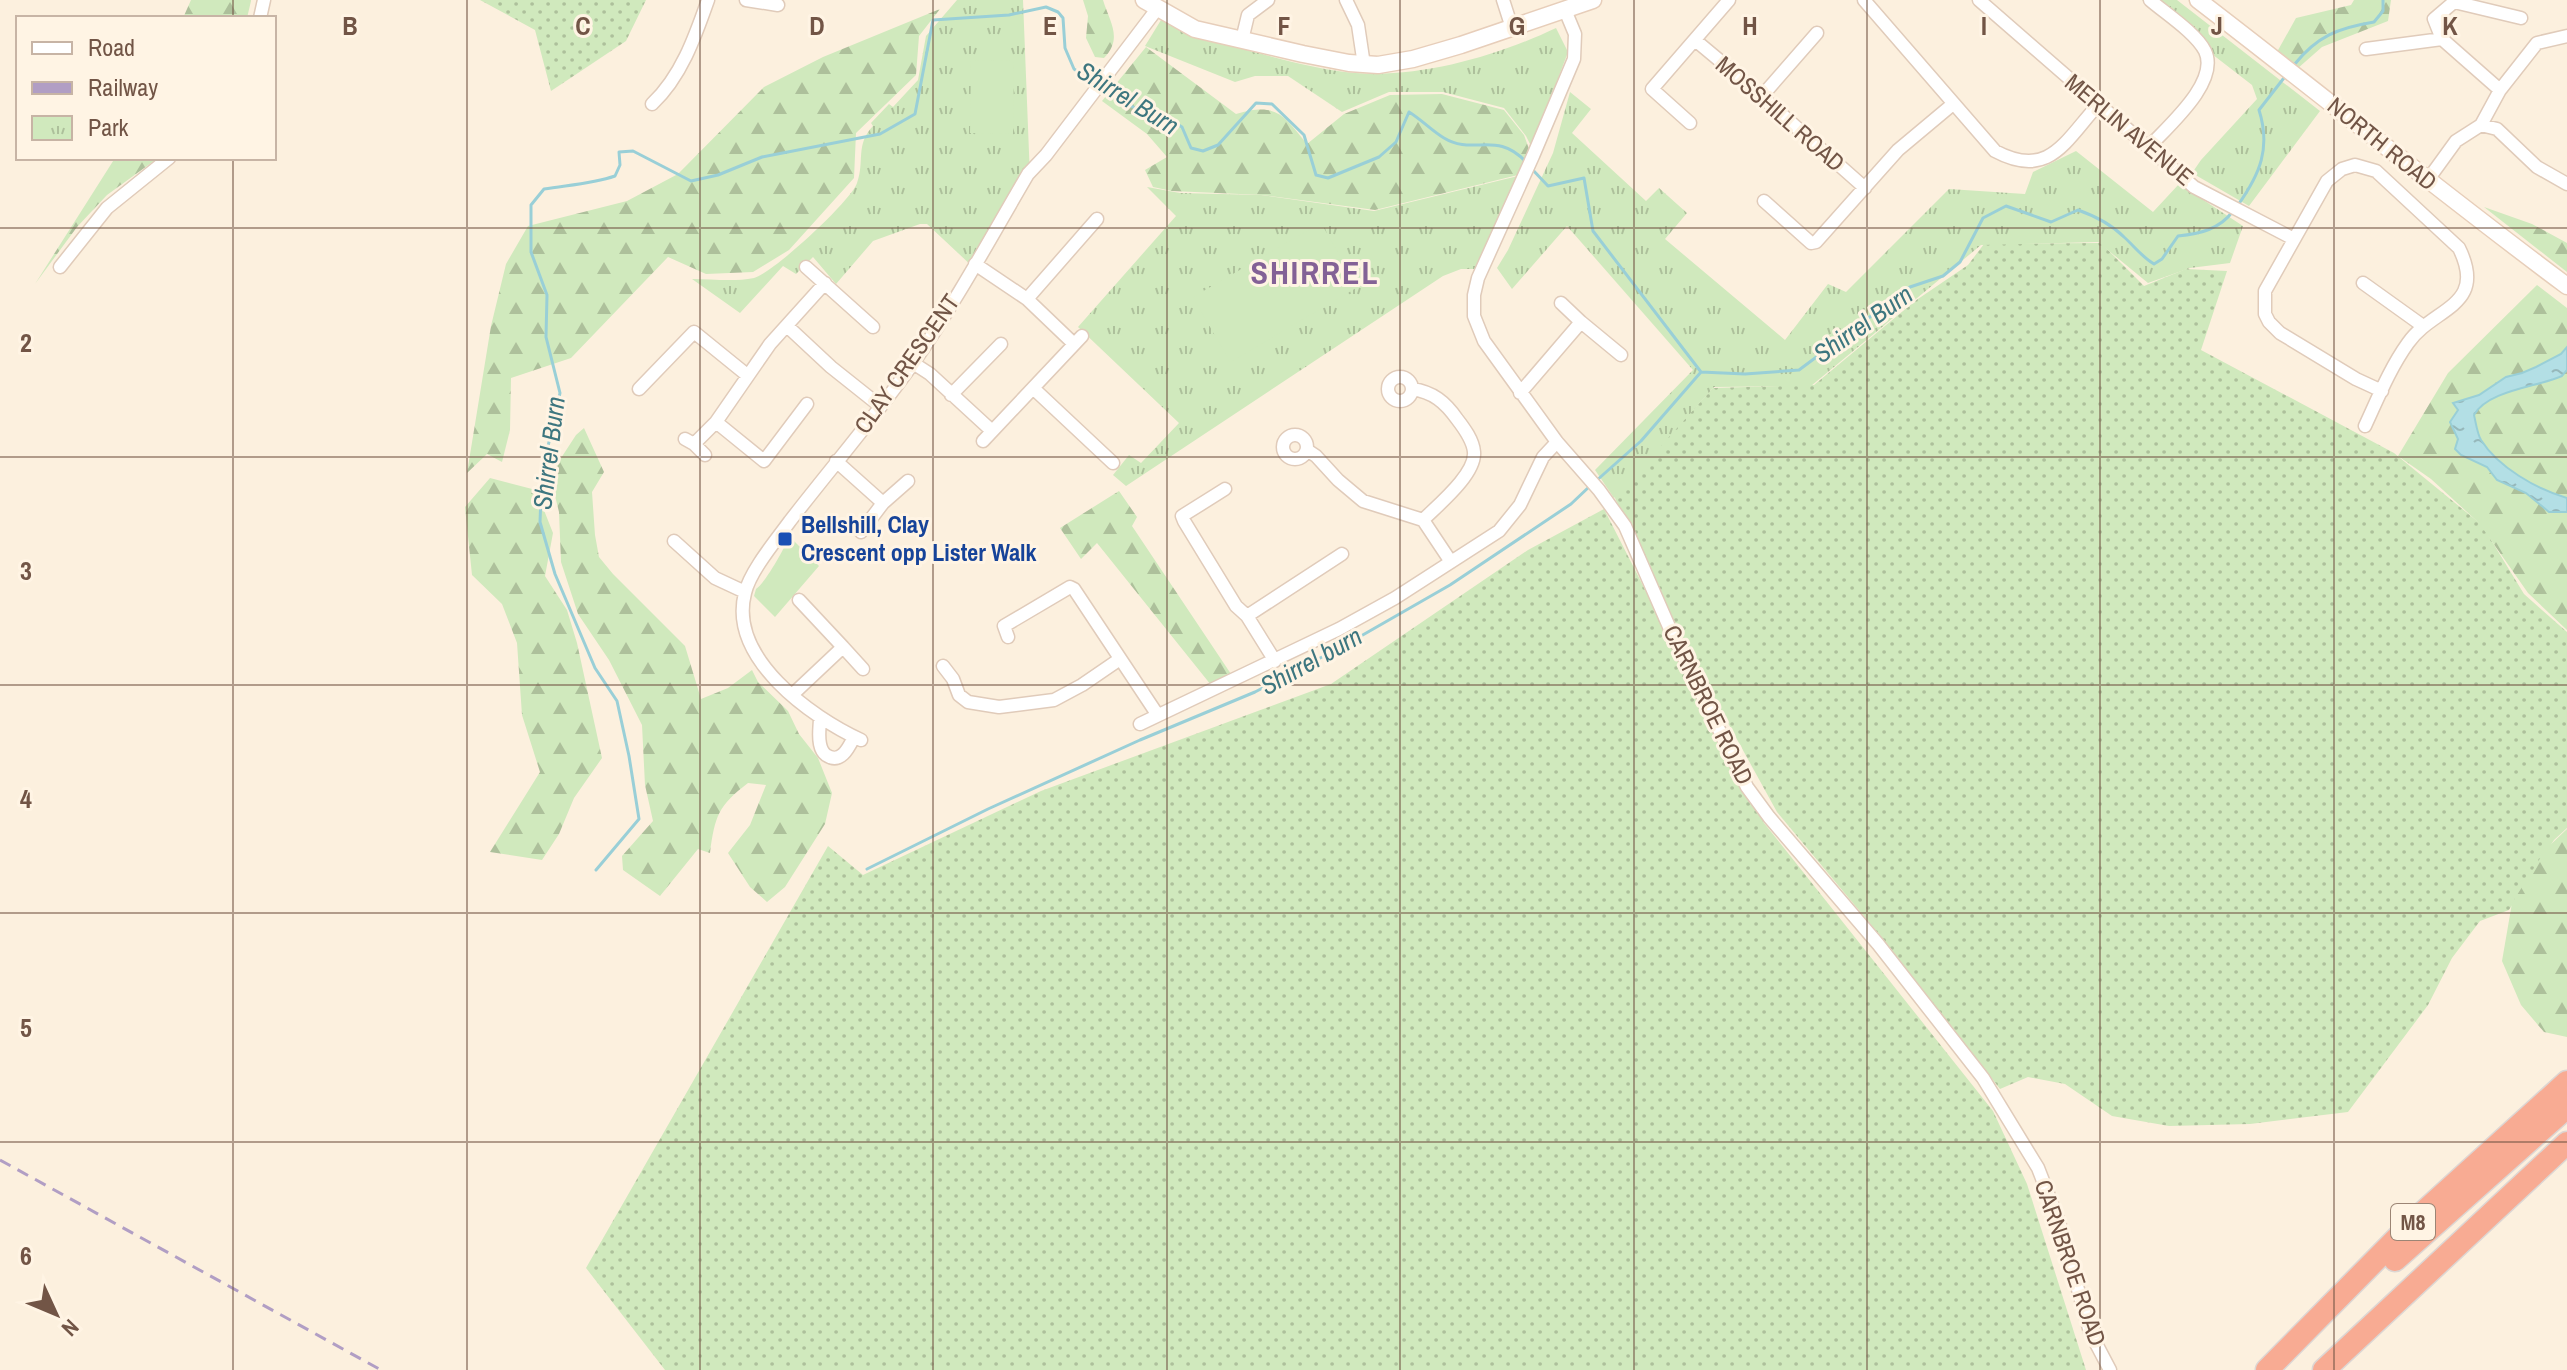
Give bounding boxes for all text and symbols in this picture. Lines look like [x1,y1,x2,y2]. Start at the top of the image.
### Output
text: B [342,8,358,43]
text: C [575,8,591,43]
text: D [809,8,825,43]
text: E [1043,8,1057,43]
text: F [1277,8,1291,43]
text: G [1509,8,1525,43]
text: H [1742,8,1758,43]
text: I [1981,8,1987,43]
text: J [2211,8,2223,43]
text: K [2442,8,2458,43]
legend [16,16,276,160]
text: Road [88,31,135,63]
street label: MOSSHILL ROAD [1709,48,1852,178]
water label: Shirrel Burn [1071,53,1186,143]
street label: MERLIN AVENUE [2059,66,2201,192]
text: Railway [88,71,158,103]
street label: NORTH ROAD [2321,89,2444,197]
text: Park [88,111,129,143]
district label: SHIRREL [1250,251,1380,294]
water label: Shirrel Burn [1806,277,1919,371]
street label: CLAY CRESCENT [846,287,966,440]
text: 2 [20,325,32,360]
water label: Shirrel Burn [524,394,573,512]
place label: Bellshill, Clay Crescent opp Lister Walk [801,508,1037,568]
marker: Bellshill, Clay Crescent opp Lister Walk [776,530,794,548]
text: 3 [20,553,32,588]
water label: Shirrel burn [1254,618,1368,703]
street label: CARNBROE ROAD [1656,619,1761,790]
text: 4 [20,781,32,816]
text: 5 [20,1010,32,1045]
street label: CARNBROE ROAD [2028,1175,2114,1350]
road number: M8 [2391,1204,2435,1240]
text: 6 [20,1238,32,1273]
north arrow [16,1274,96,1354]
text: N [55,1313,86,1343]

